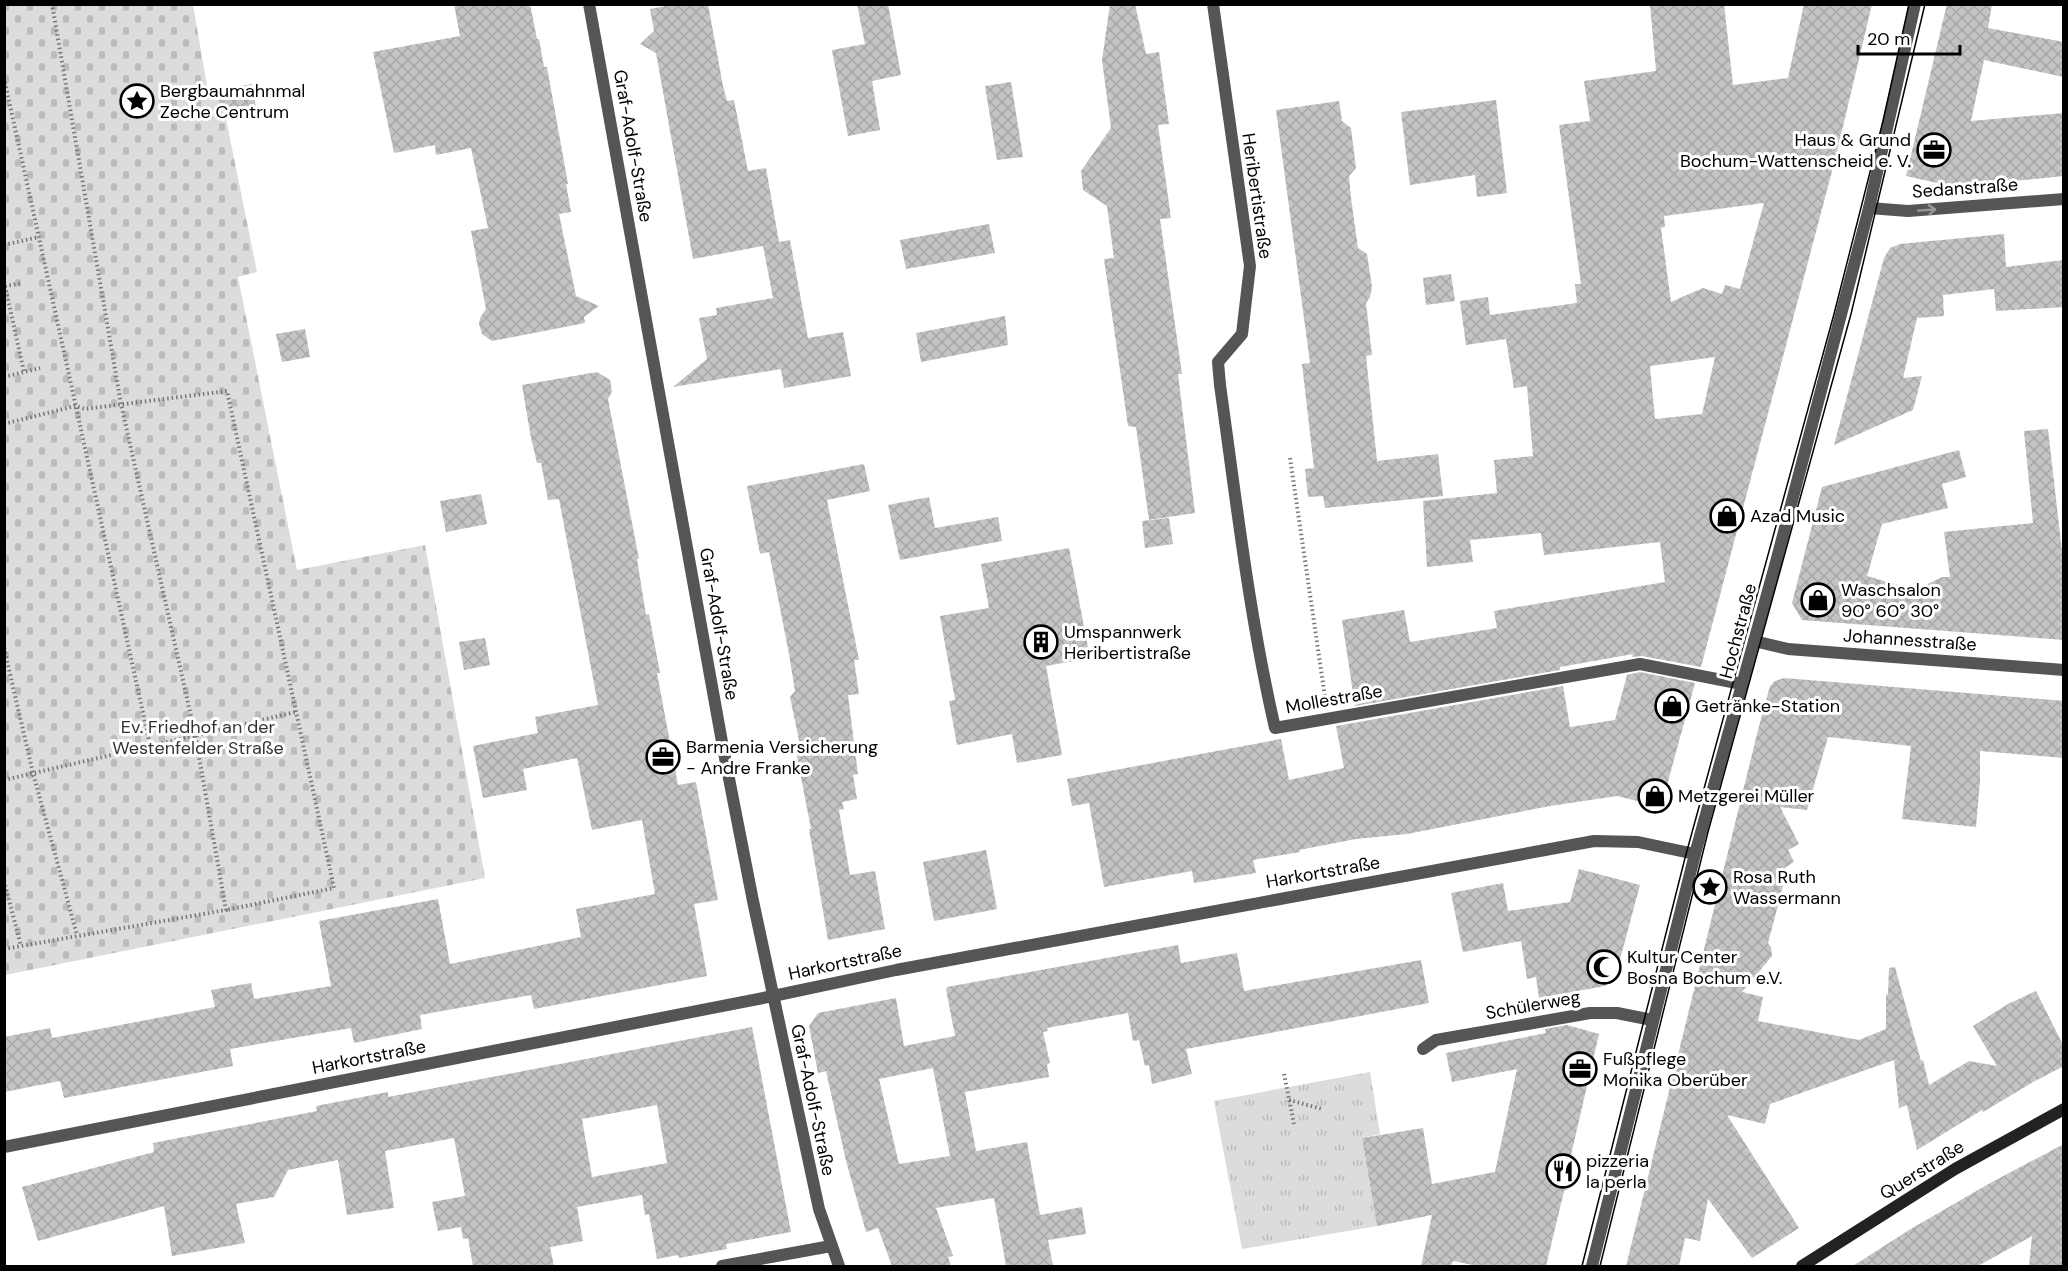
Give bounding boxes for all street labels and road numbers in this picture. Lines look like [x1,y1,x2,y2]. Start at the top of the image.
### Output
street label: Graf-Adolf-Straße [608,68,658,224]
street label: Heribertistraße [1236,131,1278,261]
street label: Sedanstraße [1911,172,2019,204]
street label: Graf-Adolf-Straße [694,546,744,702]
street label: Hochstraße [1714,581,1762,681]
street label: Johannesstraße [1842,623,1978,657]
street label: Mollestraße [1284,679,1384,719]
street label: Harkortstraße [1264,850,1382,894]
street label: Harkortstraße [786,938,904,986]
street label: Schülerweg [1484,985,1582,1025]
street label: Graf-Adolf-Straße [785,1022,841,1178]
street label: Harkortstraße [310,1034,428,1080]
street label: Querstraße [1875,1135,1969,1205]

